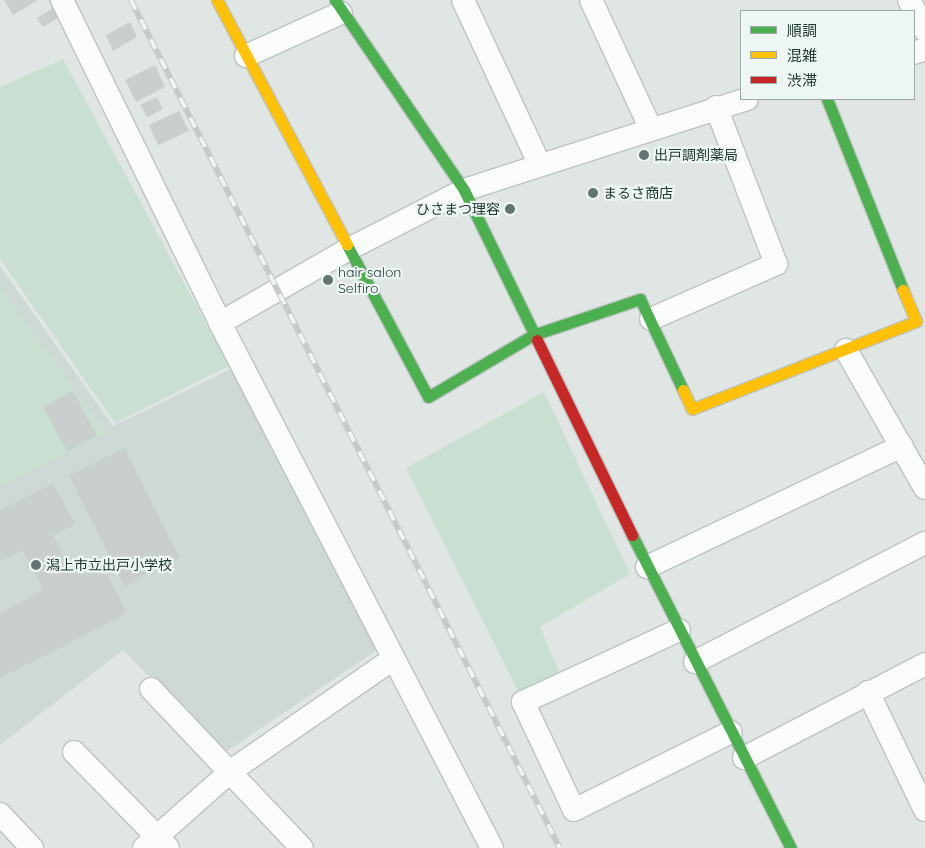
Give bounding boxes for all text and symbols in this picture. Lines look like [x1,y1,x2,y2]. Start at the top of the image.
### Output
legend [740,10,915,100]
text: 順調 [787,21,817,40]
text: 混雑 [787,46,817,65]
text: 渋滞 [787,71,817,90]
place label: 出戸調剤薬局 [654,147,738,163]
marker: 出戸調剤薬局 [638,149,650,161]
place label: まるさ商店 [603,185,673,201]
marker: まるさ商店 [587,187,599,199]
place label: ひさまつ理容 [416,201,500,217]
marker: ひさまつ理容 [504,203,516,215]
place label: hair salon Selfiro [338,264,401,296]
marker: hair salon Selfiro [322,274,334,286]
place label: 潟上市立出戸小学校 [46,557,172,573]
marker: 潟上市立出戸小学校 [30,559,42,571]

